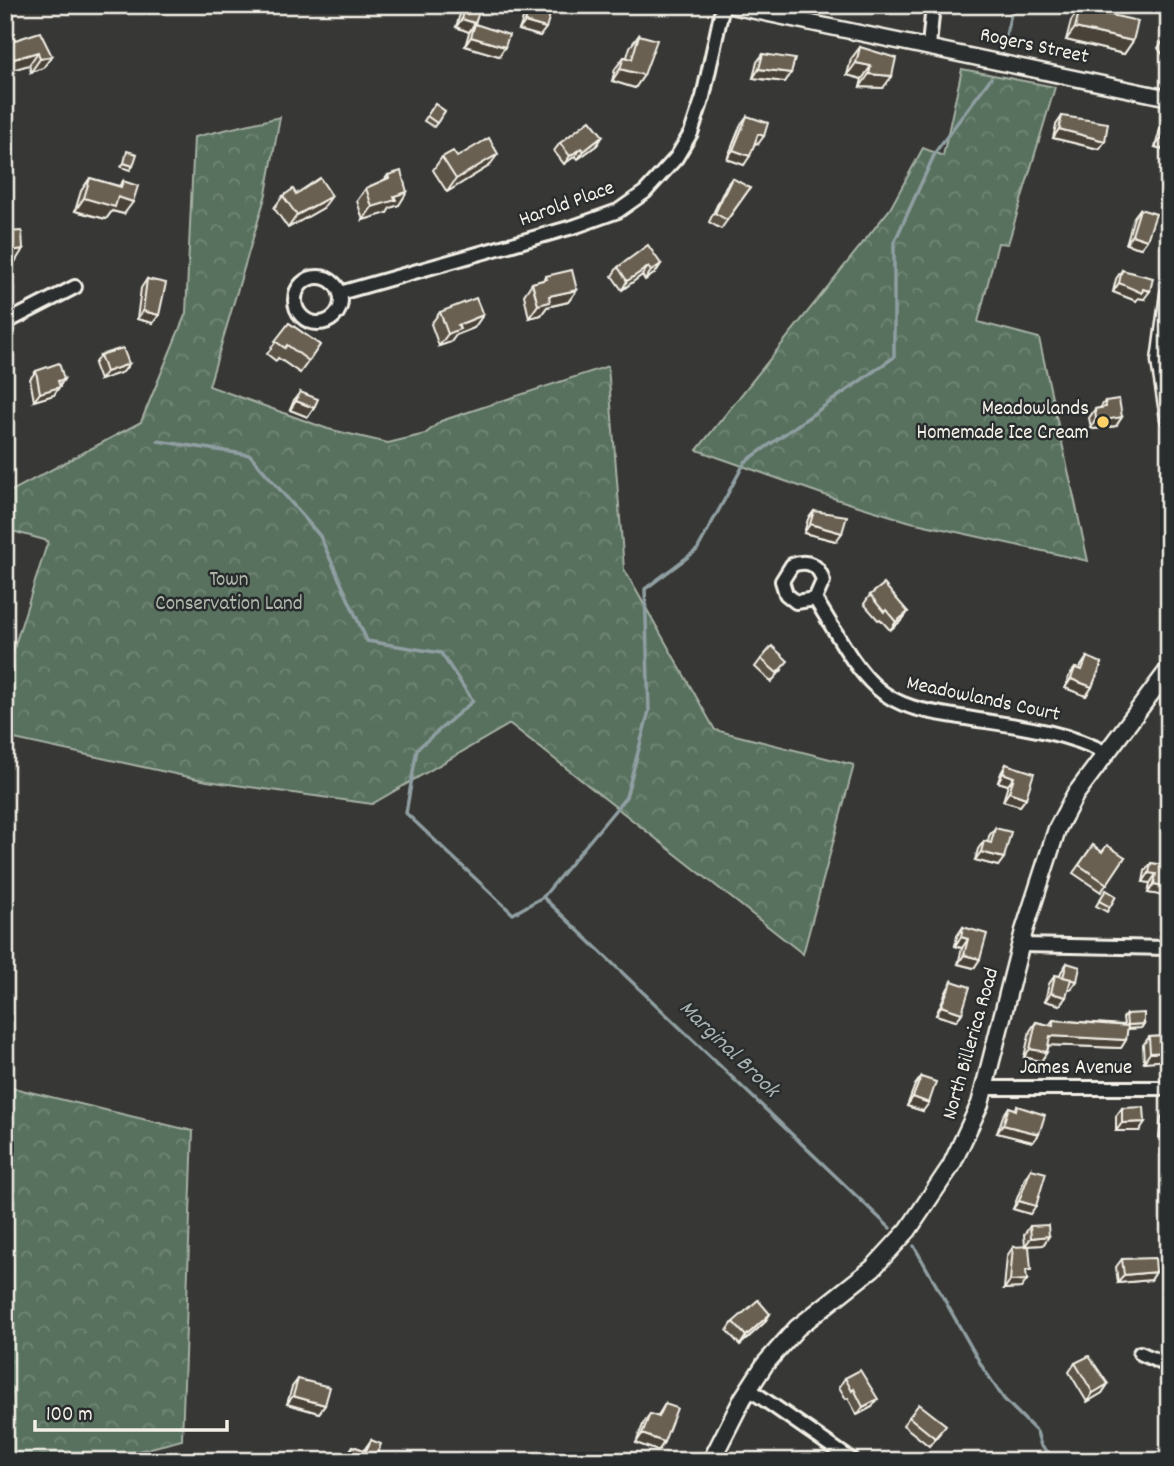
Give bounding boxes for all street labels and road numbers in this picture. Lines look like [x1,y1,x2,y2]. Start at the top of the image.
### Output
street label: Rogers Street [977,21,1091,73]
street label: Harold Place [515,174,619,236]
street label: Meadowlands Court [903,669,1063,731]
street label: North Billerica Road [936,965,1008,1123]
street label: James Avenue [1020,1054,1132,1084]

